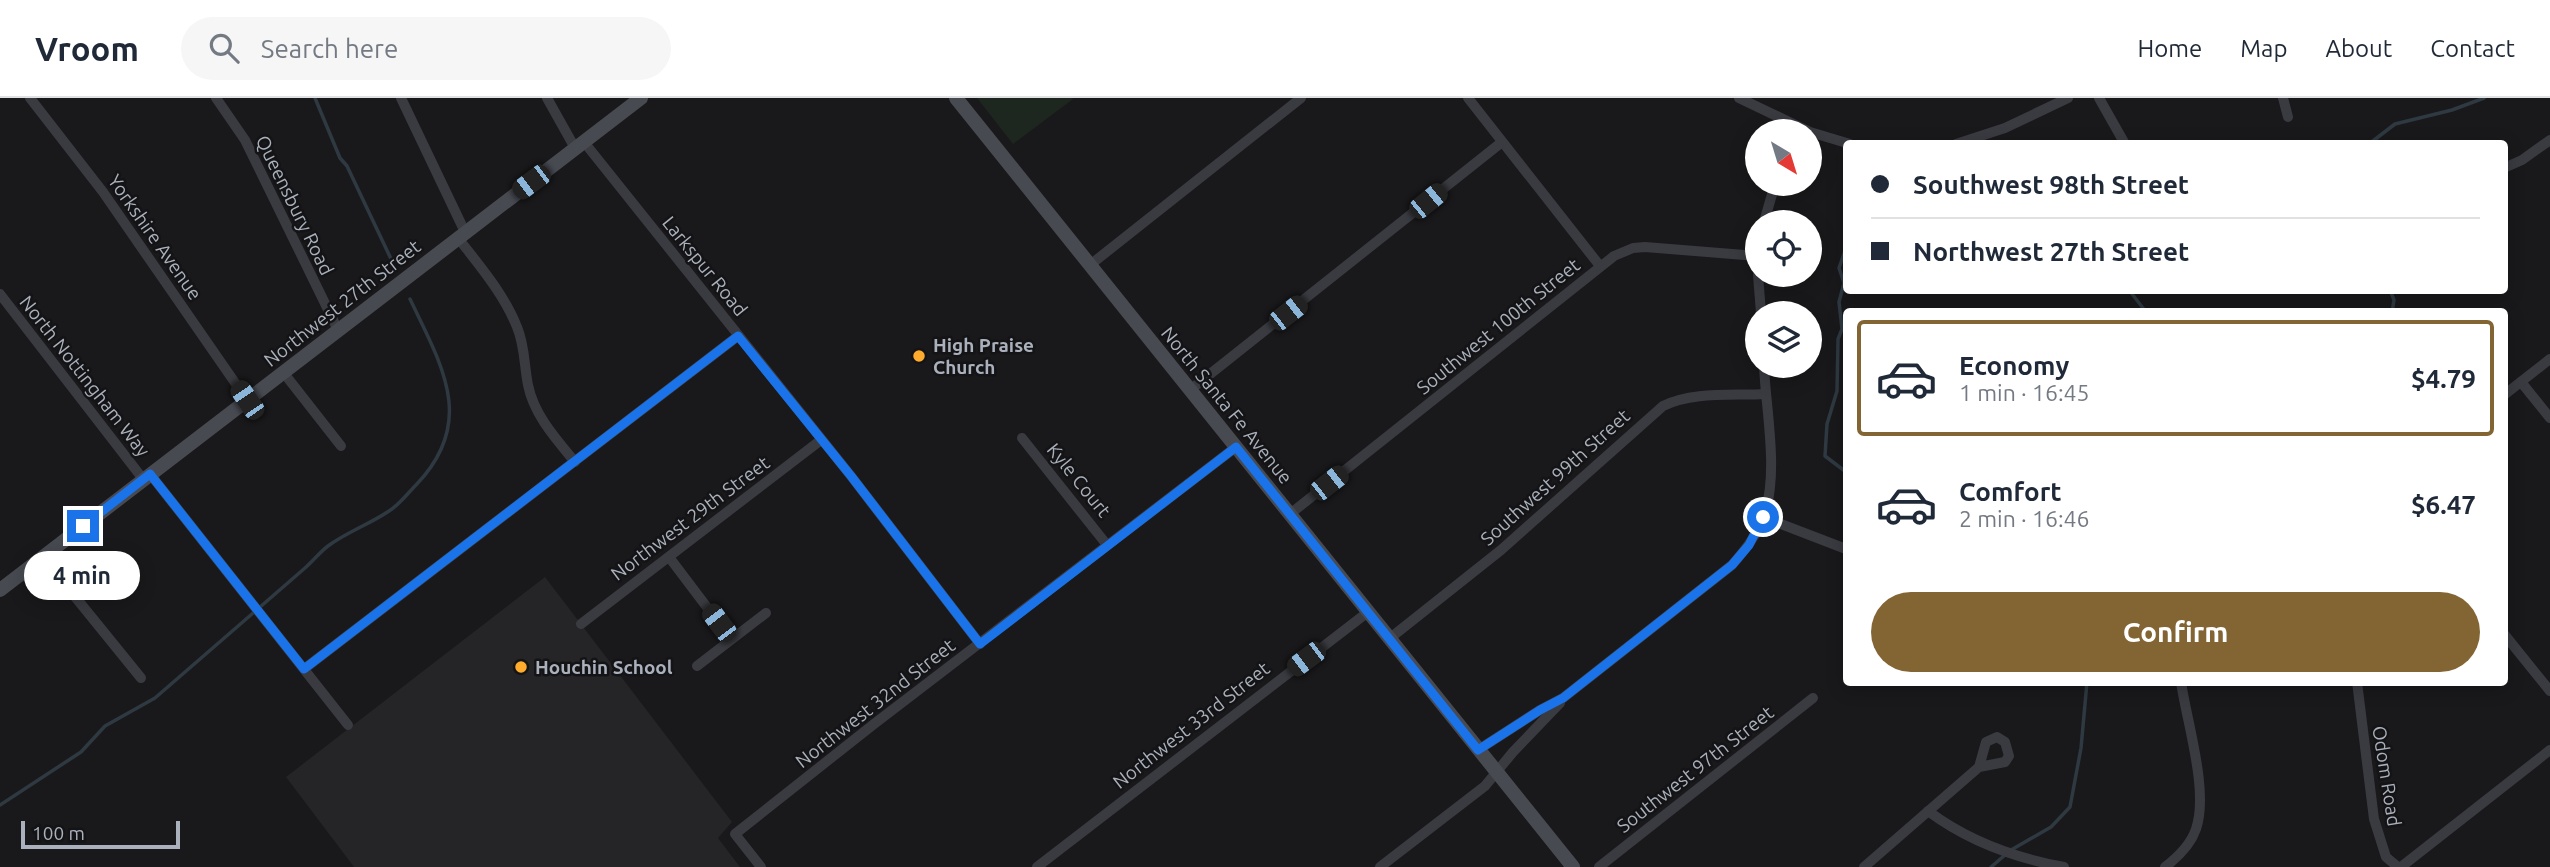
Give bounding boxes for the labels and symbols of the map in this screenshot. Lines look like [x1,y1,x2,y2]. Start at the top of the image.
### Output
north arrow [1745,119,1822,196]
street label: Queensbury Road [252,132,338,278]
car [508,161,555,203]
street label: Yorkshire Avenue [104,170,206,304]
car [1406,180,1451,222]
street label: Larkspur Road [658,212,752,320]
street label: Northwest 27th Street [259,235,425,371]
street label: Southwest 100th Street [1412,253,1584,399]
street label: North Nottingham Way [15,291,155,461]
car [1265,292,1312,334]
street label: North Santa Fe Avenue [1157,322,1297,488]
place label: High Praise Church [933,334,1034,378]
marker: High Praise Church [911,348,927,364]
car [227,377,268,423]
street label: Southwest 99th Street [1476,404,1634,550]
street label: Kyle Court [1043,439,1116,522]
street label: Northwest 29th Street [606,451,774,585]
car [1306,462,1353,504]
route start [1747,501,1779,533]
route end [67,510,99,542]
callout: 4 min [25,550,141,600]
car [698,600,741,646]
street label: Northwest 32nd Street [791,634,960,772]
car [1283,638,1330,680]
place label: Houchin School [535,656,673,678]
street label: Northwest 33rd Street [1108,657,1274,793]
marker: Houchin School [513,659,529,675]
street label: Southwest 97th Street [1612,701,1778,837]
street label: Odom Road [2368,724,2406,828]
scale bar [21,818,180,850]

